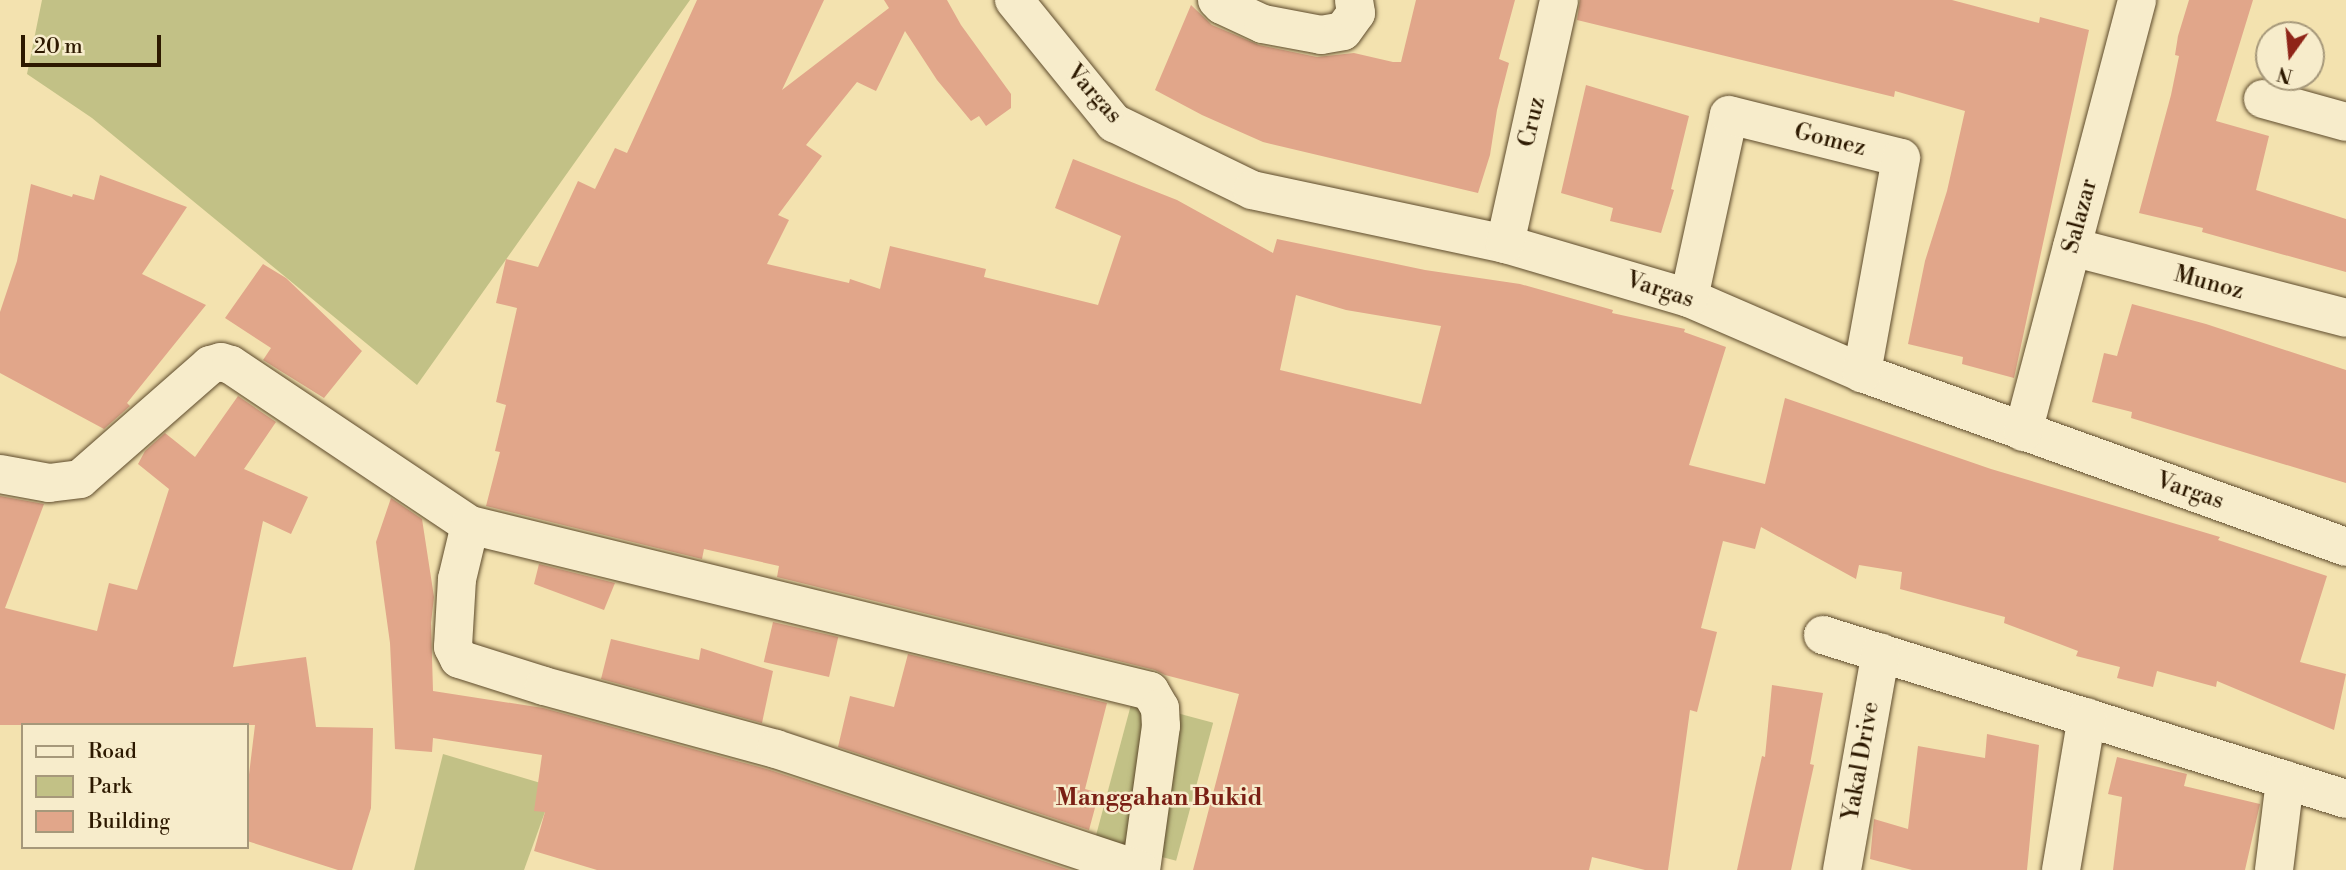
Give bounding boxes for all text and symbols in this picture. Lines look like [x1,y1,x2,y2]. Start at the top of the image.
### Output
scale bar [24,21,164,65]
north arrow [2255,21,2325,91]
text: 20 m [34,34,83,60]
street label: Vargas [1060,59,1128,129]
text: N [2275,61,2295,88]
street label: Cruz [1513,94,1551,150]
street label: Gomez [1791,118,1869,162]
street label: Salazar [2057,176,2103,256]
street label: Munoz [2171,260,2247,306]
street label: Vargas [1623,266,1697,314]
street label: Vargas [2153,467,2227,515]
street label: Yakal Drive [1837,699,1885,823]
legend [21,723,248,849]
text: Road [88,739,137,765]
text: Park [88,774,132,800]
district label: Manggahan Bukid [1055,785,1263,813]
text: Building [88,809,170,835]

